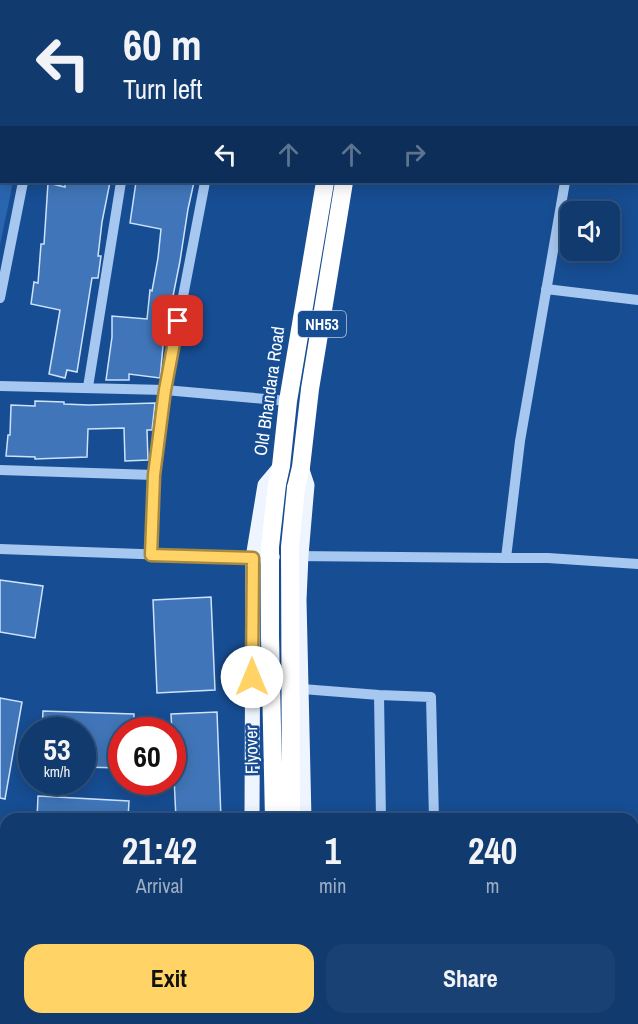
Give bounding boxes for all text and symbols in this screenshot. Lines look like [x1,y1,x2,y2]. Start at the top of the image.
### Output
text: 60 m [123,17,202,73]
icon: left [24,24,102,102]
text: Turn left [123,71,202,107]
icon: left [209,138,242,171]
icon: ahead [272,138,305,171]
icon: ahead [335,138,368,171]
icon: right [398,138,431,171]
map controls [560,201,620,261]
button: sound [560,201,620,261]
pin [152,295,203,346]
icon: arrive [161,304,194,337]
road number: NH53 [298,311,346,337]
street label: Old Bhandara Road [248,325,290,457]
position arrow [220,645,284,709]
speed limit sign: 60 [108,717,186,795]
street label: Flyover [238,726,264,774]
text: 53 [43,729,71,769]
text: km/h [44,761,70,782]
text: 21:42 [122,827,197,875]
text: 1 [324,827,341,875]
text: 240 [468,827,517,875]
text: Arrival [136,872,183,899]
text: min [319,872,346,899]
text: m [486,872,499,899]
button: Exit [24,944,314,1013]
button: Share [326,944,615,1013]

